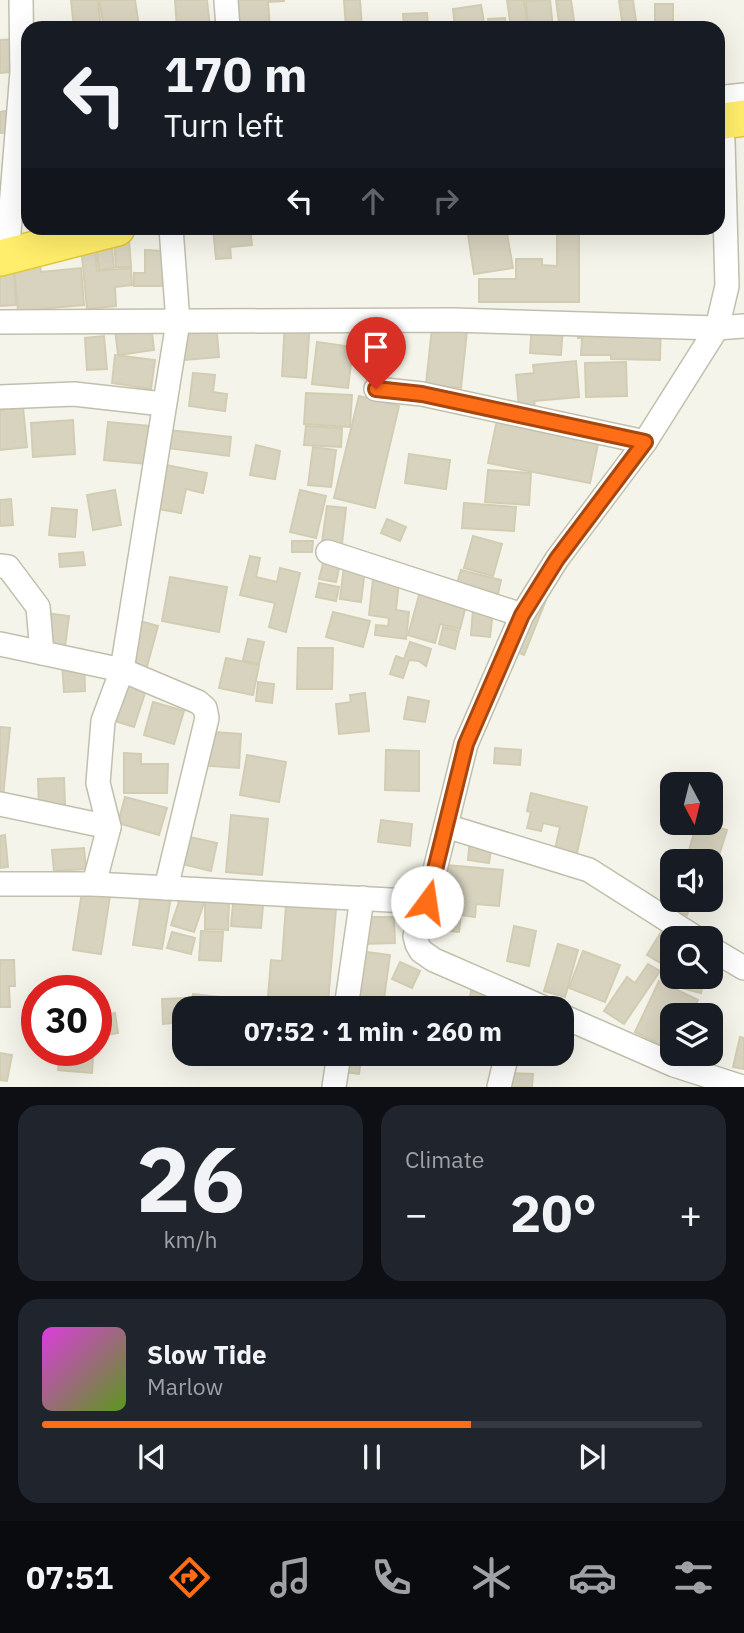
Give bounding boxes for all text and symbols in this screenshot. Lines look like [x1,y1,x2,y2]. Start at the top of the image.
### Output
text: 170 m [164,42,308,105]
icon: left [49,49,140,140]
text: Turn left [164,104,284,146]
icon: left [281,182,319,220]
icon: ahead [354,182,392,220]
icon: right [427,182,465,220]
pin [346,317,406,389]
icon: arrive [357,328,395,366]
north arrow [660,772,723,835]
map controls [660,772,723,1066]
button: sound [660,849,723,912]
position arrow [390,865,464,939]
button: search [660,926,723,989]
speed limit sign: 30 [21,975,112,1066]
button: layers [660,1003,723,1066]
text: 07:52 · 1 min · 260 m [244,1014,502,1048]
text: 26 [136,1119,245,1237]
text: Climate [405,1144,484,1174]
text: 20° [510,1179,597,1246]
text: − [405,1189,428,1238]
text: + [679,1189,702,1238]
text: km/h [163,1224,218,1254]
text: Slow Tide [147,1337,267,1371]
text: Marlow [147,1371,223,1401]
icon: previous [133,1438,171,1476]
icon: pause [353,1438,391,1476]
icon: next [573,1438,611,1476]
icon: directions [165,1553,214,1602]
icon: music [266,1553,315,1602]
icon: phone [367,1553,416,1602]
icon: climate [467,1553,516,1602]
icon: car [568,1553,617,1602]
icon: filters [669,1553,718,1602]
text: 07:51 [26,1556,113,1598]

